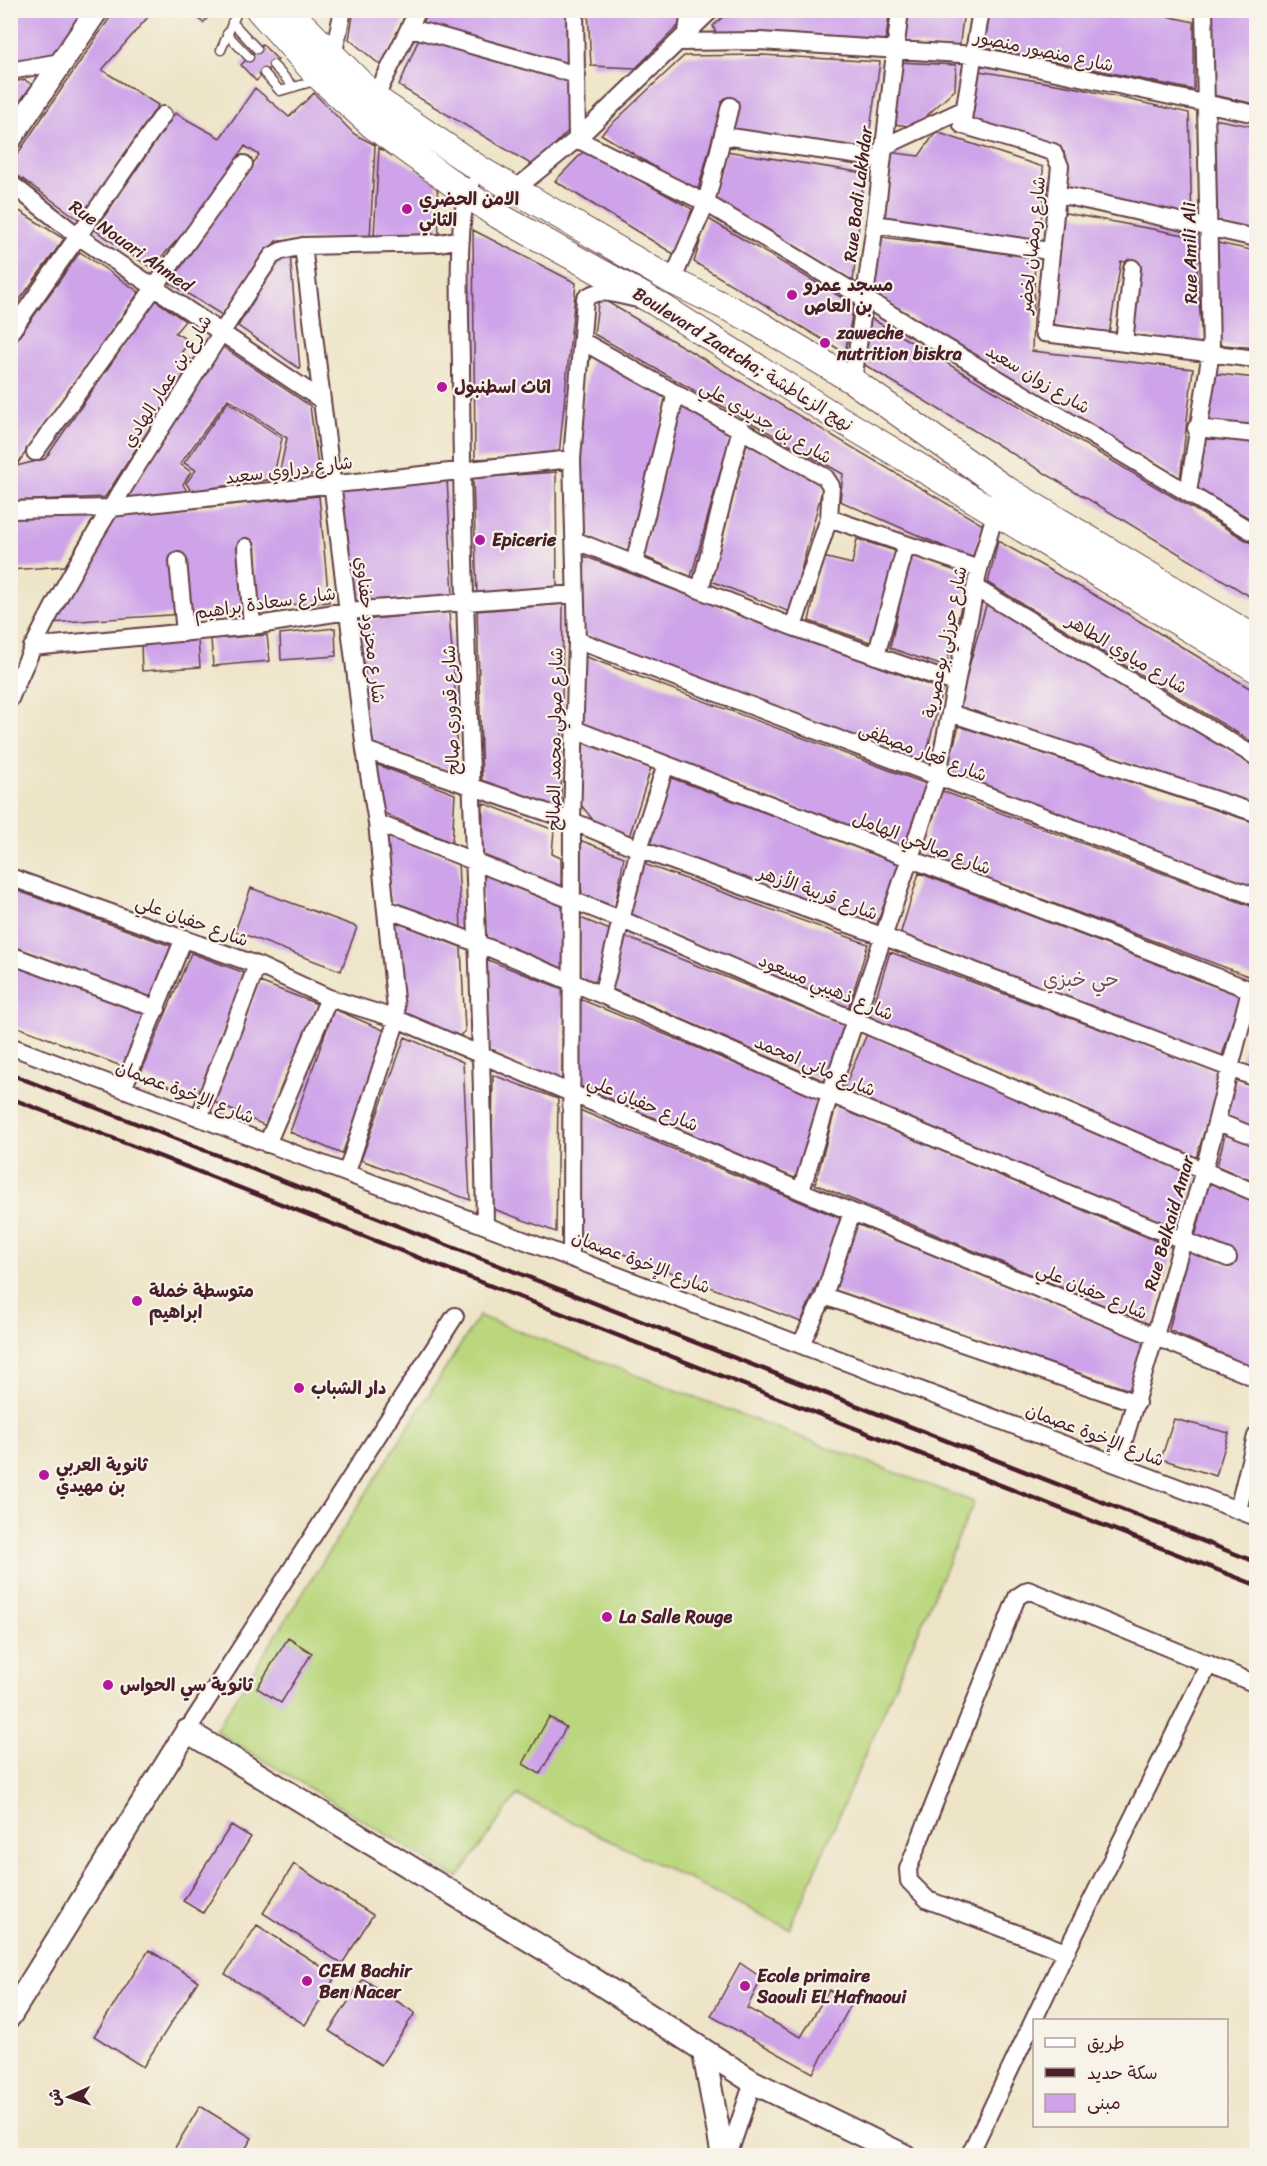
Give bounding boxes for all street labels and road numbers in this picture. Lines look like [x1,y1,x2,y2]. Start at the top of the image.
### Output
street label: شارع منصور منصور [969,20,1117,81]
street label: Rue Badi Lakhdar [834,123,882,264]
street label: شارع رمضان لخضر [1009,175,1055,317]
street label: Rue Nouari Ahmed [62,191,201,302]
street label: Rue Amili Ali [1173,201,1207,304]
street label: Boulevard Zaatcha; نهج الزعاطشة [626,278,860,440]
street label: شارع بن عمار الهادي [113,308,221,454]
street label: شارع زوان سعيد [979,335,1097,423]
street label: شارع بن جديدي علي [694,371,838,473]
street label: شارع دراوي سعيد [223,446,355,494]
street label: شارع محزود حفناوي [345,555,395,705]
street label: شارع حرزلي بوعصرية [913,563,977,721]
street label: شارع سعادة براهيم [192,577,338,629]
street label: شارع مياوي الطاهر [1058,604,1194,703]
street label: شارع قدوري صالح [433,644,469,776]
street label: شارع صولي محمد الصالح [537,647,573,831]
street label: شارع قعار مصطفى [854,713,992,791]
street label: شارع صالحي الهامل [848,802,996,884]
street label: شارع قريبة الأزهر [752,856,883,930]
street label: شارع حفيان علي [131,886,253,956]
street label: شارع ذهيبي مسعود [753,944,899,1030]
street label: شارع ماني امحمد [749,1026,881,1106]
street label: شارع الإخوة عصمان [111,1051,259,1133]
street label: شارع حفيان علي [582,1065,704,1141]
street label: Rue Belkaid Amar [1134,1150,1204,1295]
street label: شارع الإخوة عصمان [567,1221,715,1303]
street label: شارع حفيان علي [1031,1253,1153,1329]
street label: شارع الإخوة عصمان [1021,1394,1169,1476]

